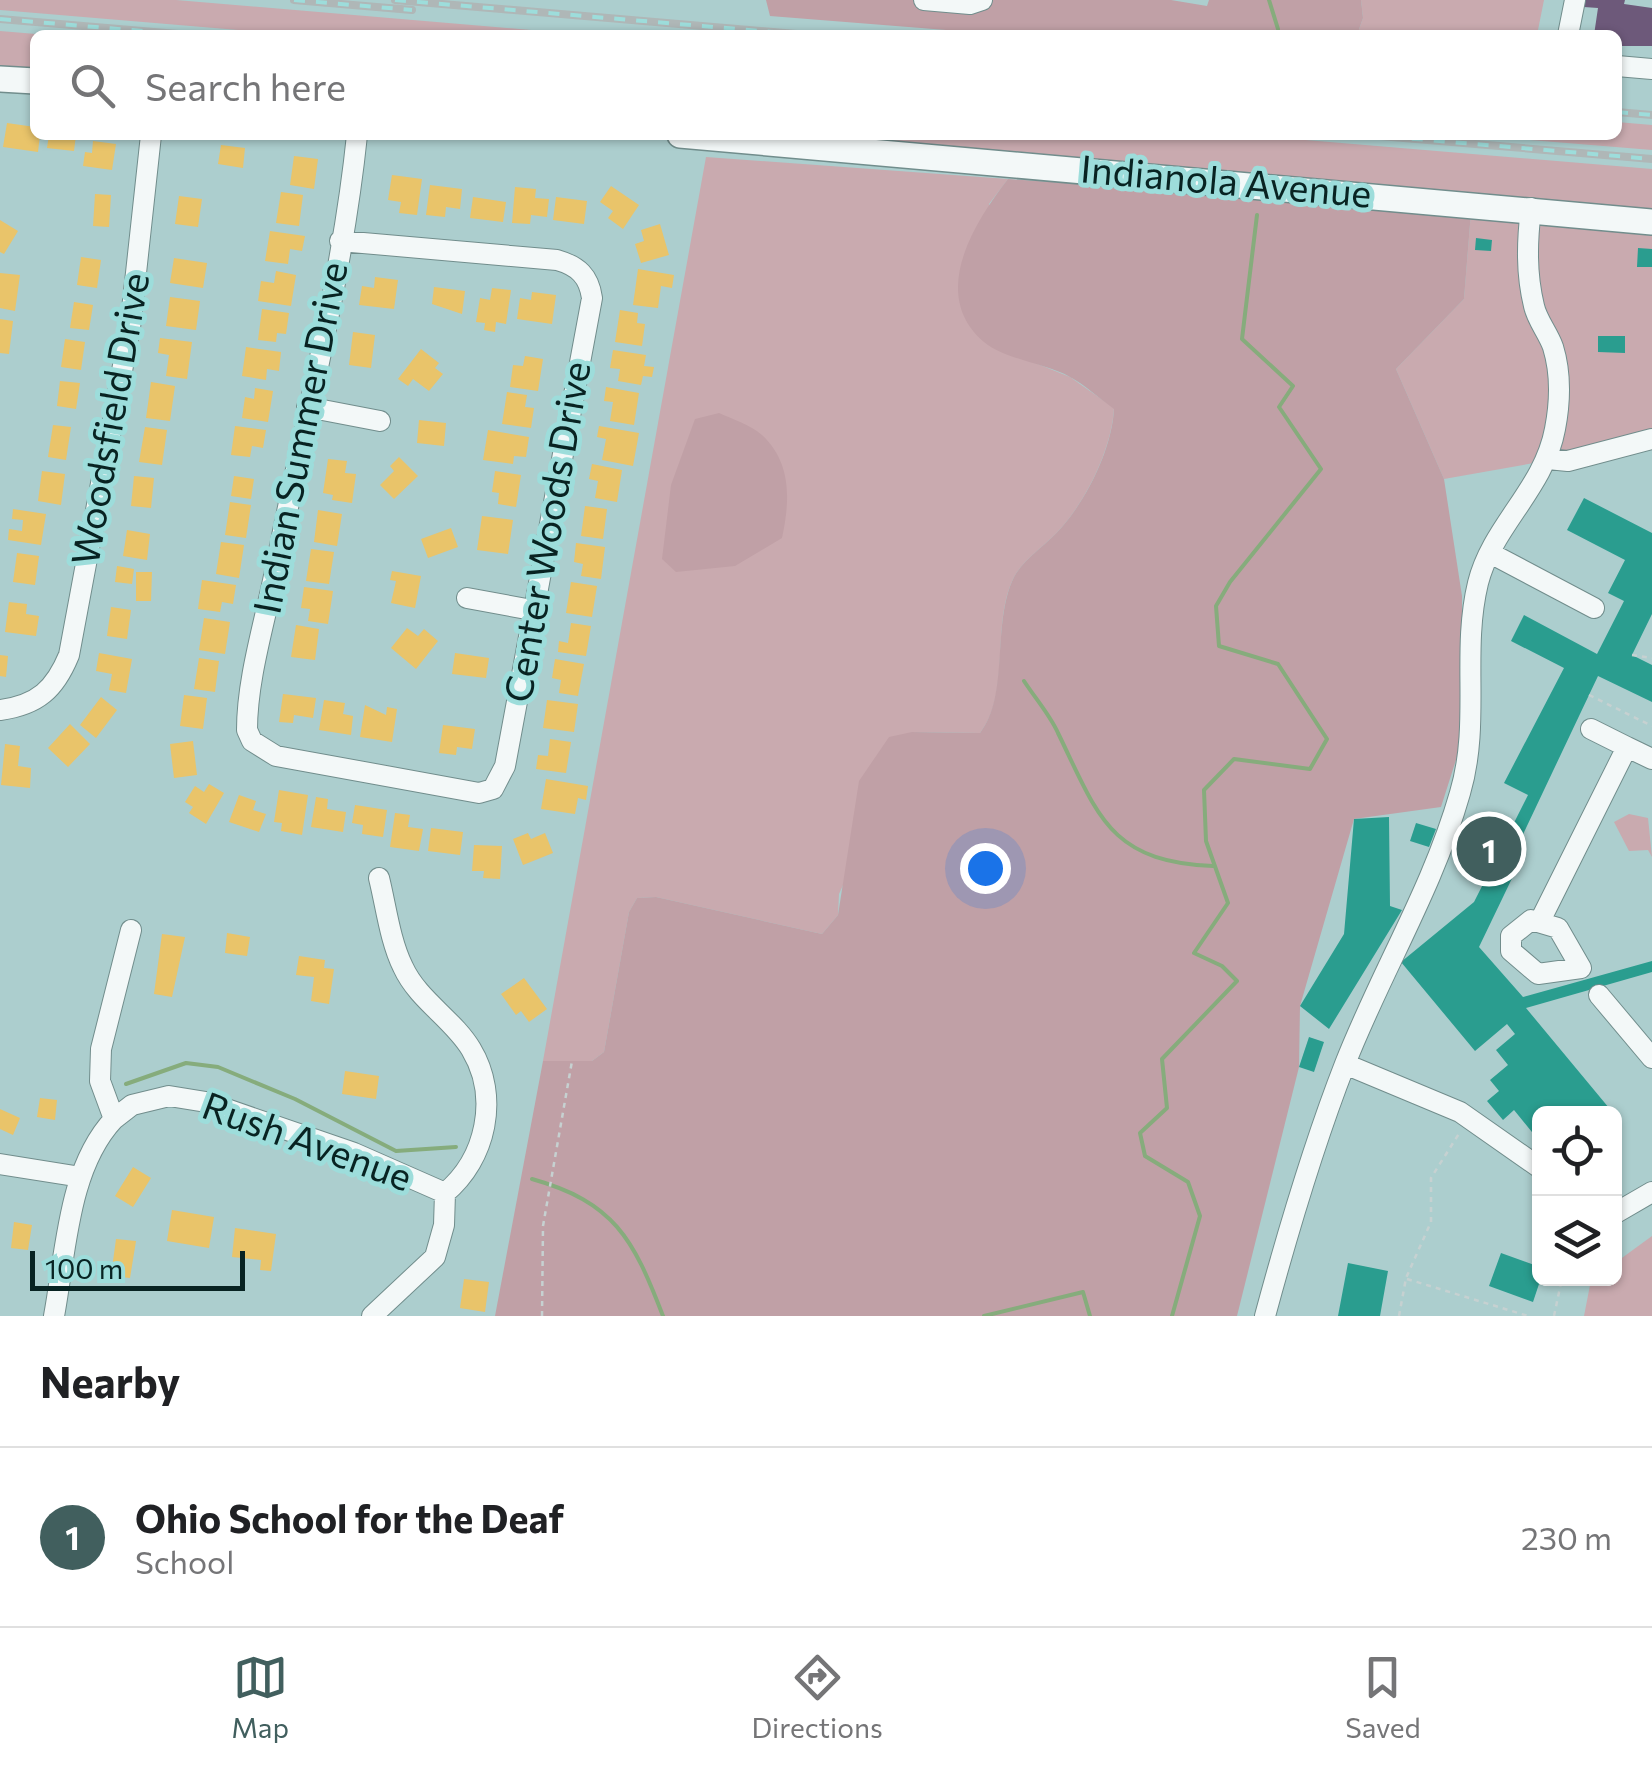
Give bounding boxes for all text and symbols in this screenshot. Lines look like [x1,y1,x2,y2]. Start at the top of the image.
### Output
search box [30,30,1622,140]
icon: search [65,58,120,113]
text: Search here [145,62,346,109]
street label: Indianola Avenue [1079,143,1374,216]
street label: Indian Summer Drive [241,258,356,617]
street label: Woodsfield Drive [60,269,157,568]
street label: Center Woods Drive [492,357,599,706]
pin: 1 [1456,812,1522,886]
your location [960,843,1011,894]
street label: Rush Avenue [197,1080,419,1199]
map controls [1532,1106,1622,1286]
button: locate [1532,1106,1622,1196]
button: layers [1532,1196,1622,1286]
scale bar [30,1246,245,1290]
text: 100 m [45,1251,123,1285]
text: Nearby [40,1355,180,1407]
text: Ohio School for the Deaf [135,1494,564,1541]
text: 1 [65,1517,80,1557]
text: 230 m [1521,1517,1612,1557]
text: School [135,1541,234,1581]
tab: Map [231,1650,289,1744]
tab: Directions [751,1650,883,1744]
tab: Saved [1345,1650,1421,1744]

